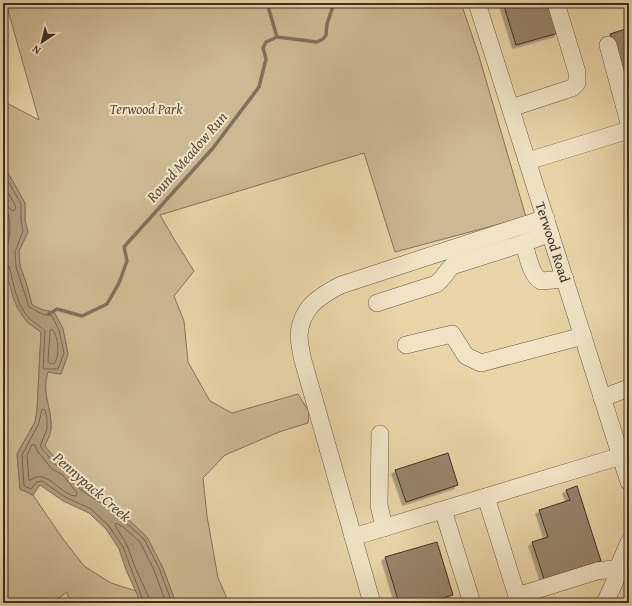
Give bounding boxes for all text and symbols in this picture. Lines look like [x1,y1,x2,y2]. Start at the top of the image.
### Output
north arrow [22,22,62,62]
text: N [28,41,44,59]
park label: Terwood Park [109,99,183,119]
water label: Round Meadow Run [141,107,232,207]
street label: Terwood Road [531,199,576,285]
water label: Pennypack Creek [48,446,136,526]

